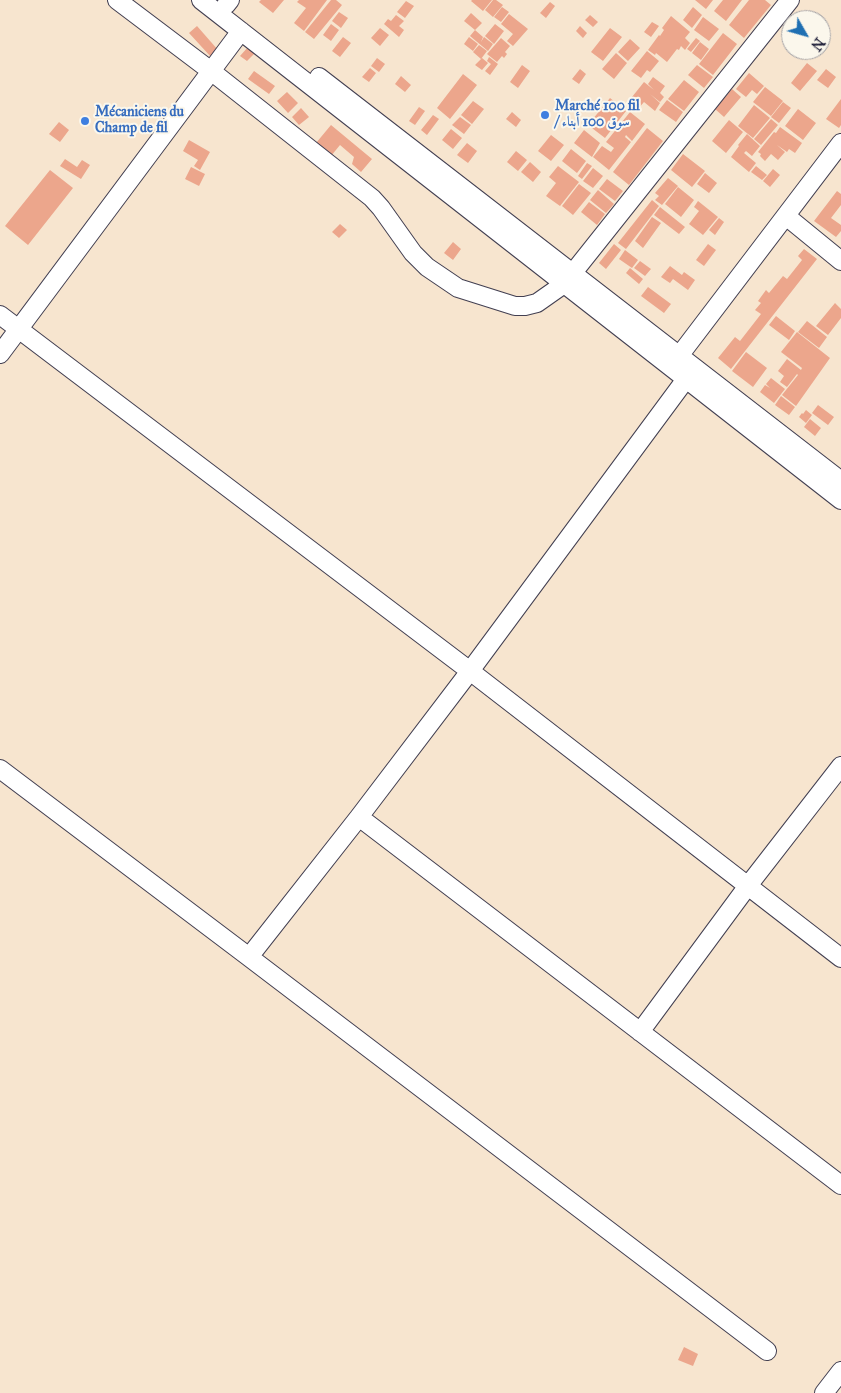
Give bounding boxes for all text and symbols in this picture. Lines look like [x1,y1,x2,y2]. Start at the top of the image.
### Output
north arrow [781,10,831,60]
text: N [807,34,828,54]
place label: Marché 100 fil / سوق 100 أبناء [555,99,640,132]
place label: Mécaniciens du Champ de fil [95,105,184,138]
marker: Marché 100 fil / سوق 100 أبناء [539,109,551,121]
marker: Mécaniciens du Champ de fil [79,115,91,127]

